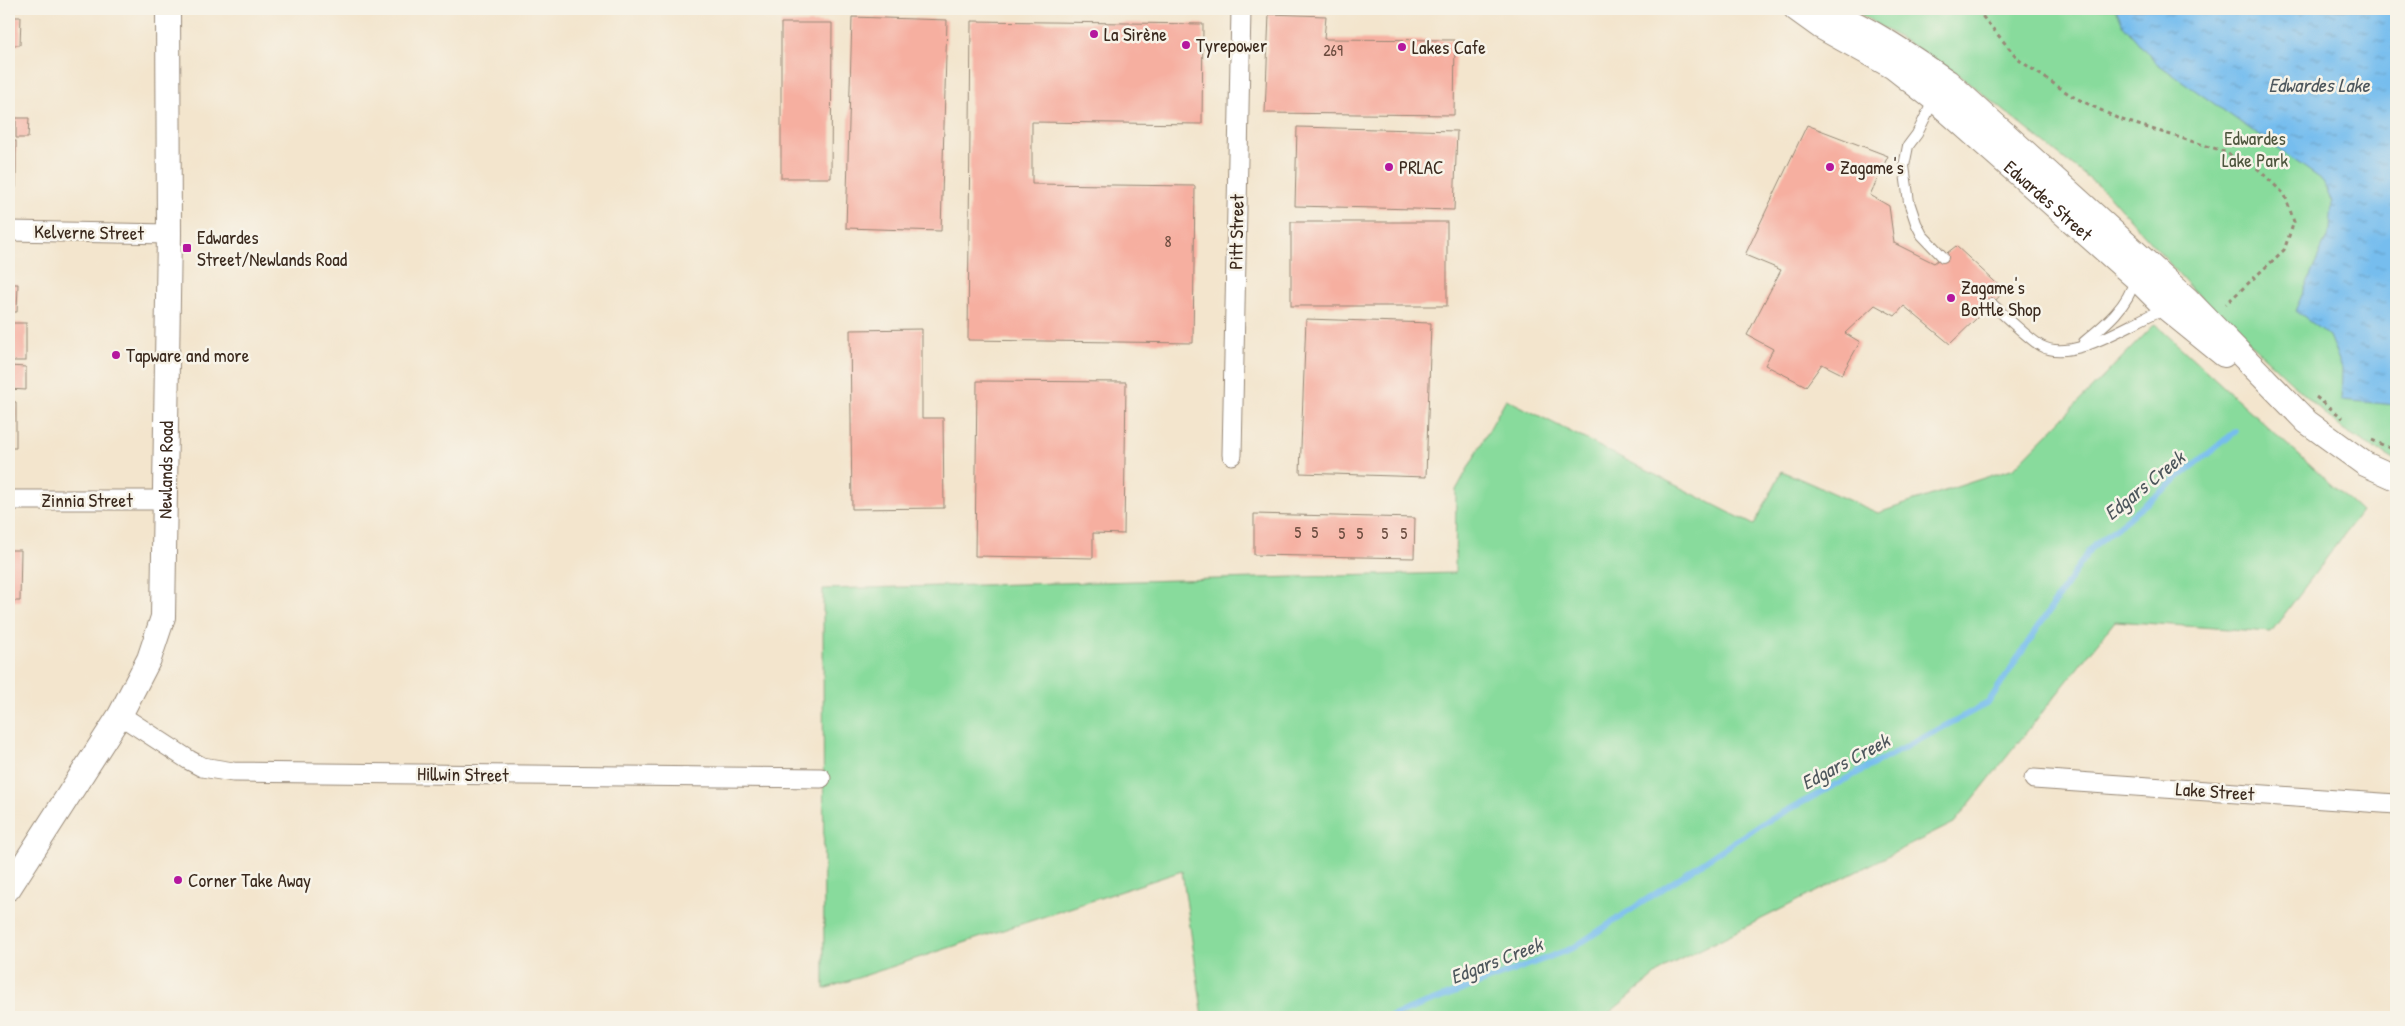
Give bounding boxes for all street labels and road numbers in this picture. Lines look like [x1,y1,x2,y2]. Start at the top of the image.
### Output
street label: Edwardes Street [1998,154,2099,247]
street label: Pitt Street [1222,194,1250,270]
street label: Kelverne Street [34,218,145,246]
street label: Newlands Road [152,420,179,519]
street label: Zinnia Street [41,487,133,513]
street label: Hillwin Street [417,760,509,788]
street label: Lake Street [2175,775,2256,807]

